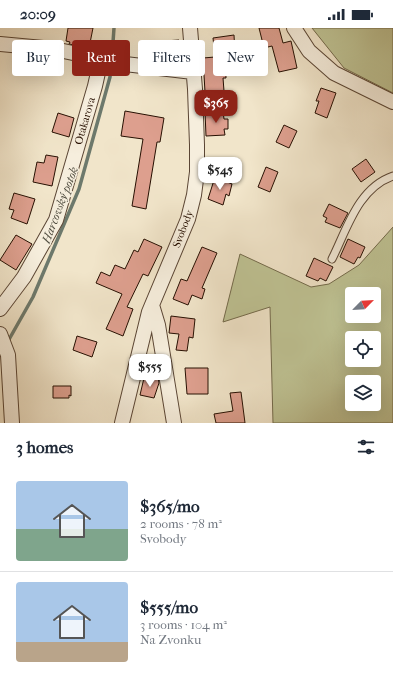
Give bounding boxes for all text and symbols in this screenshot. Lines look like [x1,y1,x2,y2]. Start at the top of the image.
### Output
text: 20:09 [20,5,56,23]
chip: Buy [12,40,64,76]
chip: Rent [72,40,130,76]
chip: Filters [138,40,205,76]
chip: New [213,40,268,76]
pin: $365 [192,90,240,124]
street label: Otakarova [72,95,98,146]
text: $365 [203,95,229,110]
pin: $545 [196,157,244,191]
text: $545 [207,162,233,177]
water label: Harcovský potok [39,165,81,246]
street label: Svobody [170,207,197,250]
north arrow [345,287,381,323]
map controls [345,287,381,411]
button: locate [345,331,381,367]
pin: $555 [126,354,174,388]
text: $555 [138,359,162,374]
button: layers [345,375,381,411]
icon: filters [355,436,377,458]
text: 3 homes [16,437,73,457]
text: $365/mo [140,496,200,516]
icon: home [48,497,96,545]
text: 2 rooms · 78 m² [140,516,222,531]
text: Svobody [140,531,187,546]
text: $555/mo [140,597,198,617]
icon: home [48,598,96,646]
text: 3 rooms · 104 m² [140,617,227,632]
text: Na Zvonku [140,632,201,647]

